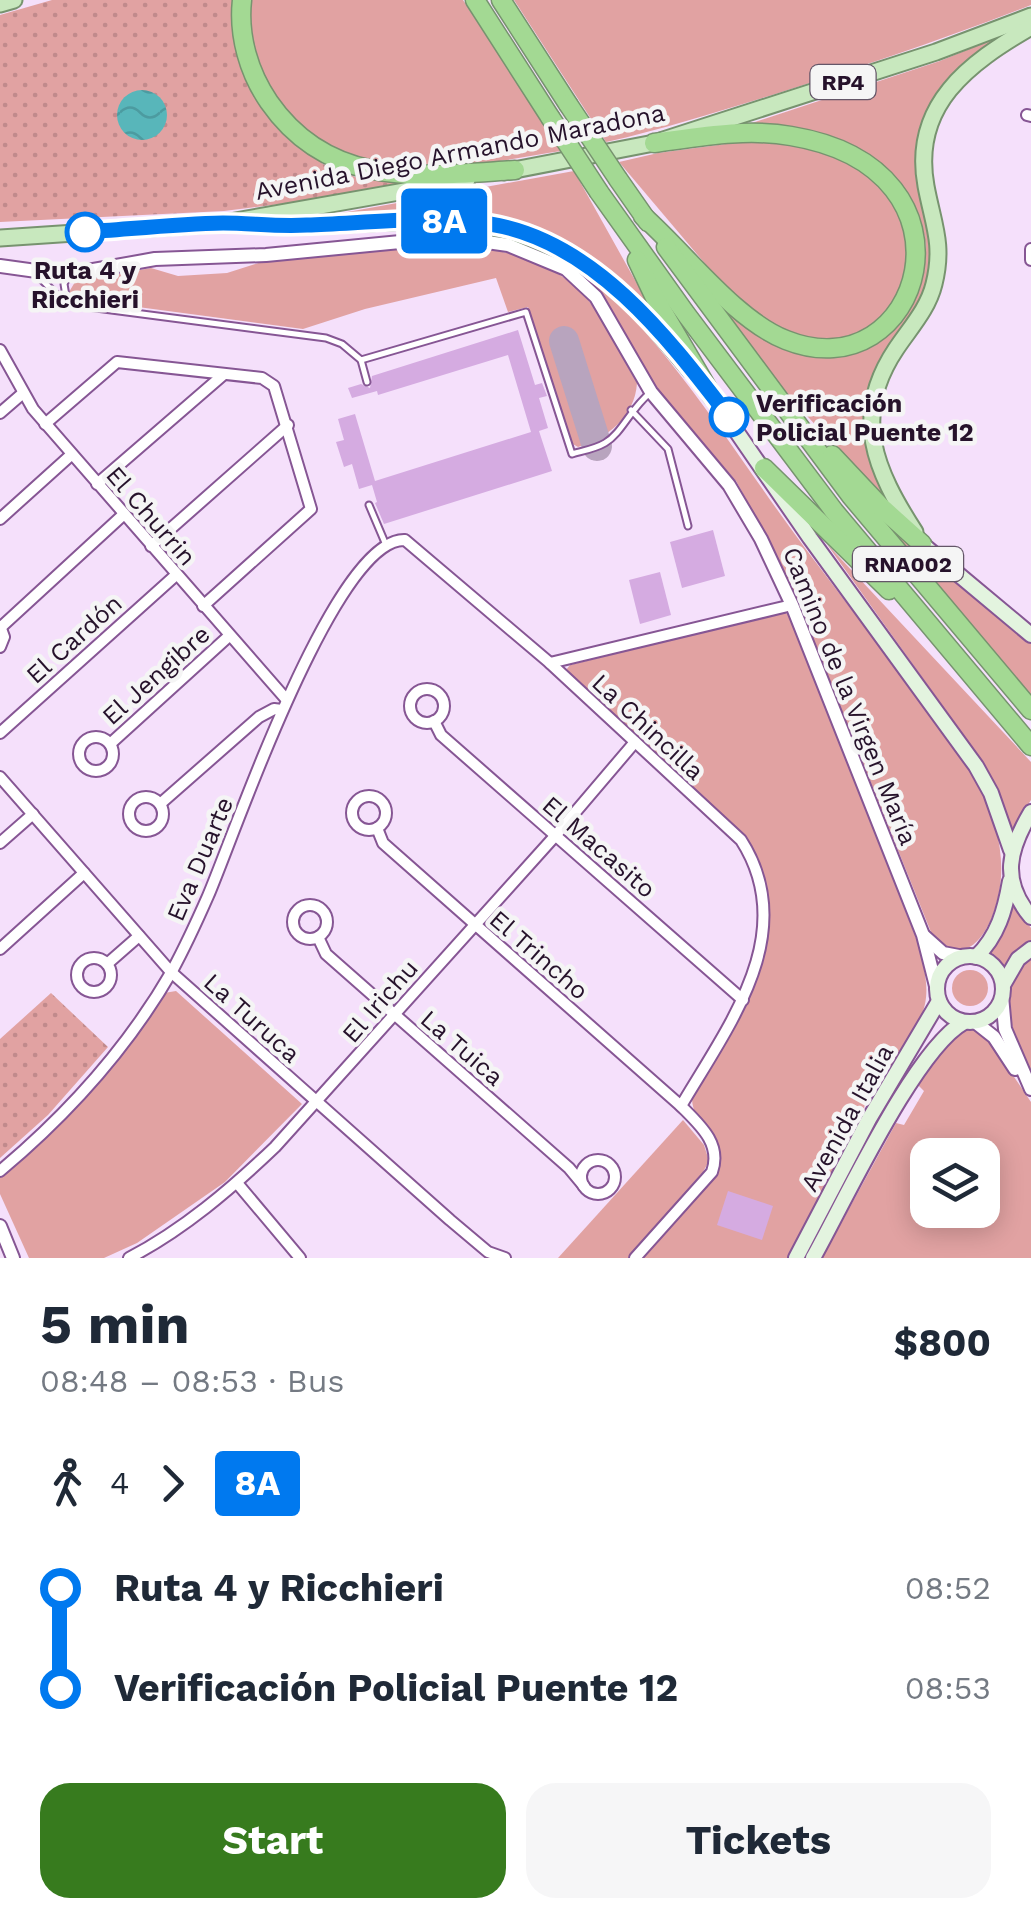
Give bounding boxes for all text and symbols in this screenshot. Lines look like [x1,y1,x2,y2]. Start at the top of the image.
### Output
road number: RP4 [810,65,876,99]
street label: Avenida Diego Armando Maradona [253,98,667,206]
line badge: 8A [399,188,489,254]
text: 8A [421,200,467,242]
marker: Ruta 4 y Ricchieri [66,213,104,251]
place label: Ruta 4 y Ricchieri [31,256,139,314]
place label: Verificación Policial Puente 12 [756,389,974,447]
marker: Verificación Policial Puente 12 [710,398,748,436]
street label: El Churrin [100,461,202,571]
street label: Camino de la Virgen María [777,543,923,849]
road number: RNA002 [853,547,963,581]
street label: El Cardón [20,589,128,689]
street label: El Jengibre [96,619,216,731]
street label: La Chincilla [586,668,710,786]
street label: El Macasito [537,790,661,904]
street label: Eva Duarte [161,793,239,925]
street label: El Trincho [484,904,594,1006]
street label: El Irichu [336,954,424,1048]
street label: La Turuca [198,967,306,1069]
street label: La Tuica [415,1004,509,1092]
street label: Avenida Italia [795,1039,899,1197]
map controls [910,1138,1000,1228]
button: layers [910,1138,1000,1228]
text: 5 min [40,1292,190,1356]
text: $800 [894,1321,991,1365]
text: 08:48 – 08:53 · Bus [40,1362,344,1400]
icon: walk [40,1456,95,1511]
icon: forward [145,1456,200,1511]
text: 8A [235,1462,280,1504]
text: 4 [110,1464,130,1502]
text: Ruta 4 y Ricchieri [114,1566,444,1610]
text: 08:52 [905,1569,991,1607]
text: Verificación Policial Puente 12 [114,1666,678,1710]
text: 08:53 [905,1669,991,1707]
button: Start [40,1783,506,1898]
button: Tickets [526,1783,991,1898]

